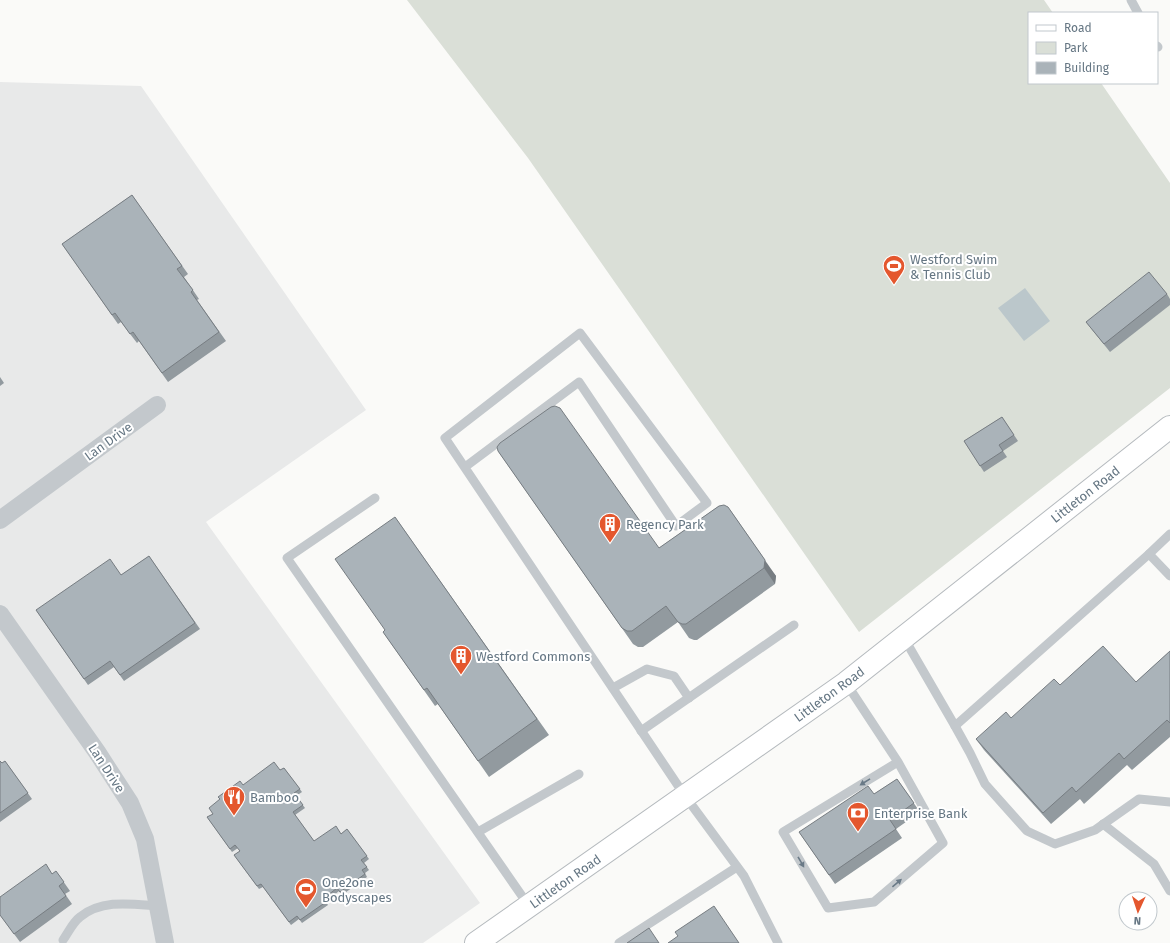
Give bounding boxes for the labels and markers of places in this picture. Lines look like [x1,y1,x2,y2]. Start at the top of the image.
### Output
place label: Westford Swim & Tennis Club [910,252,997,282]
sports icon: Westford Swim & Tennis Club [881,253,907,286]
building icon: Regency Park [597,511,623,544]
place label: Regency Park [626,517,704,532]
building icon: Westford Commons [448,643,474,676]
place label: Westford Commons [476,649,590,664]
restaurant icon: Bamboo [221,784,247,817]
place label: Bamboo [250,790,299,805]
bank icon: Enterprise Bank [845,800,871,833]
place label: Enterprise Bank [874,806,968,821]
place label: One2one Bodyscapes [322,875,392,905]
sports icon: One2one Bodyscapes [293,876,319,909]

